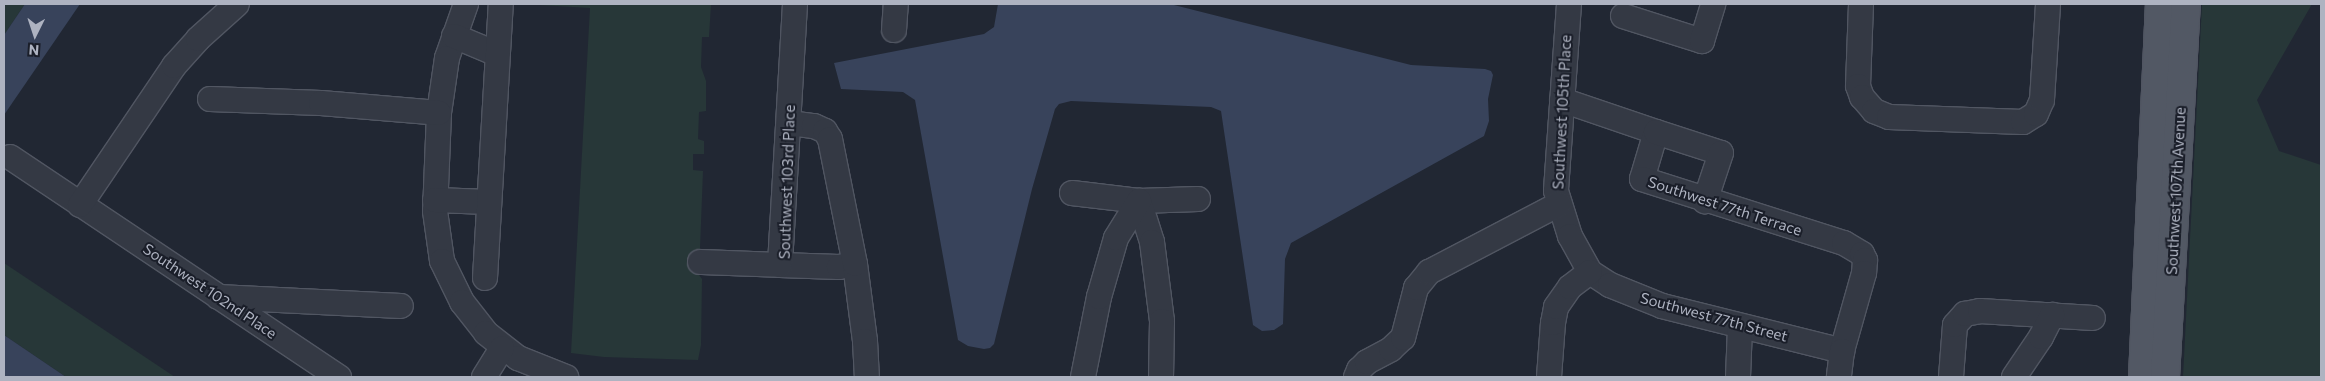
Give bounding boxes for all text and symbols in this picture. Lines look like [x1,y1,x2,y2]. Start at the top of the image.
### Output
north arrow [10,10,60,60]
street label: Southwest 105th Place [1549,34,1575,190]
text: N [28,42,40,59]
street label: Southwest 103rd Place [775,104,799,260]
street label: Southwest 107th Avenue [2163,107,2189,275]
street label: Southwest 77th Terrace [1646,173,1804,239]
street label: Southwest 102nd Place [140,240,280,342]
street label: Southwest 77th Street [1638,289,1790,345]

